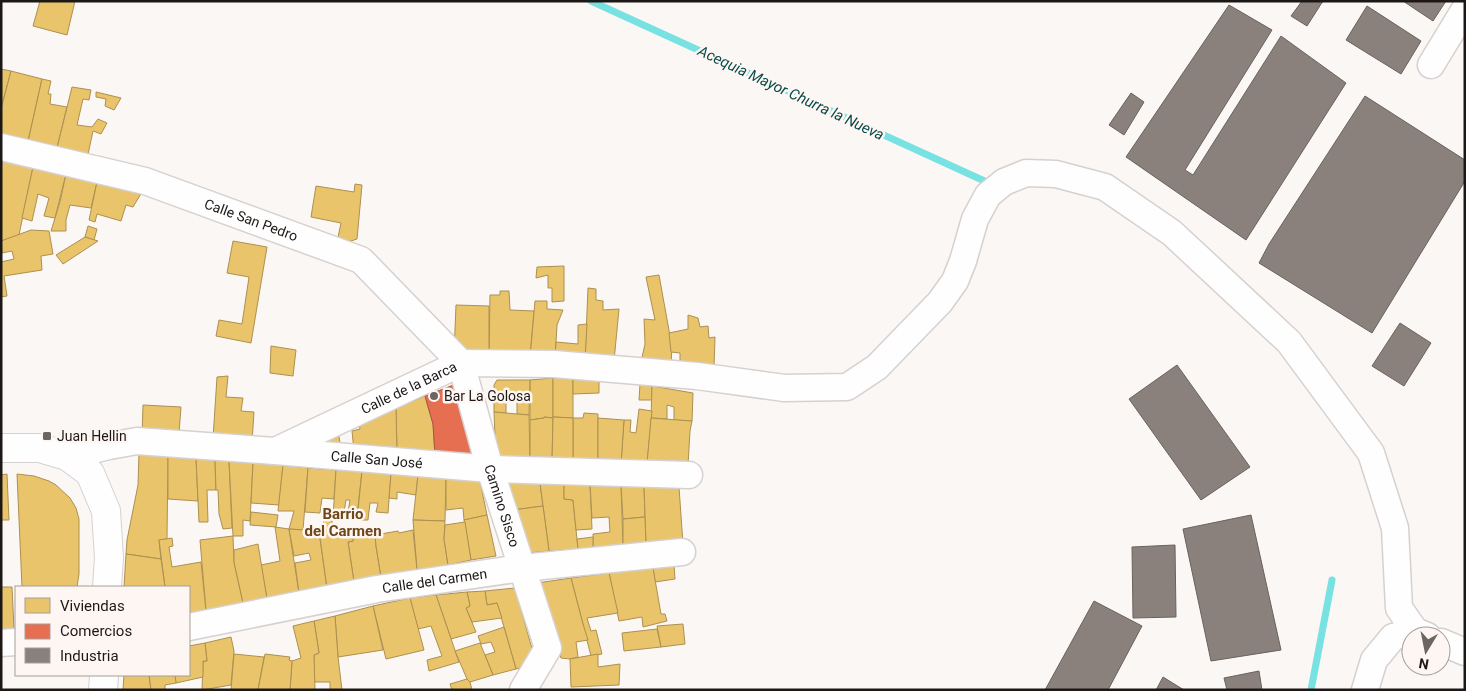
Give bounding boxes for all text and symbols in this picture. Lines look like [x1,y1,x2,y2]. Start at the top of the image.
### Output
water label: Acequia Mayor Churra la Nueva [694,41,887,144]
street label: Calle San Pedro [202,195,300,244]
street label: Calle de la Barca [358,358,459,417]
place label: Bar La Golosa [444,388,531,404]
marker: Bar La Golosa [428,390,440,402]
place label: Juan Hellin [57,428,127,444]
marker: Juan Hellin [41,430,53,442]
street label: Calle San José [330,448,423,471]
street label: Camino Sisco [481,462,523,549]
district label: Barrio del Carmen [304,505,382,540]
street label: Calle del Carmen [381,565,488,596]
legend [15,586,190,676]
text: Viviendas [60,597,125,615]
text: Comercios [60,622,132,640]
north arrow [1401,626,1451,676]
text: Industria [60,647,119,665]
text: N [1417,655,1430,673]

